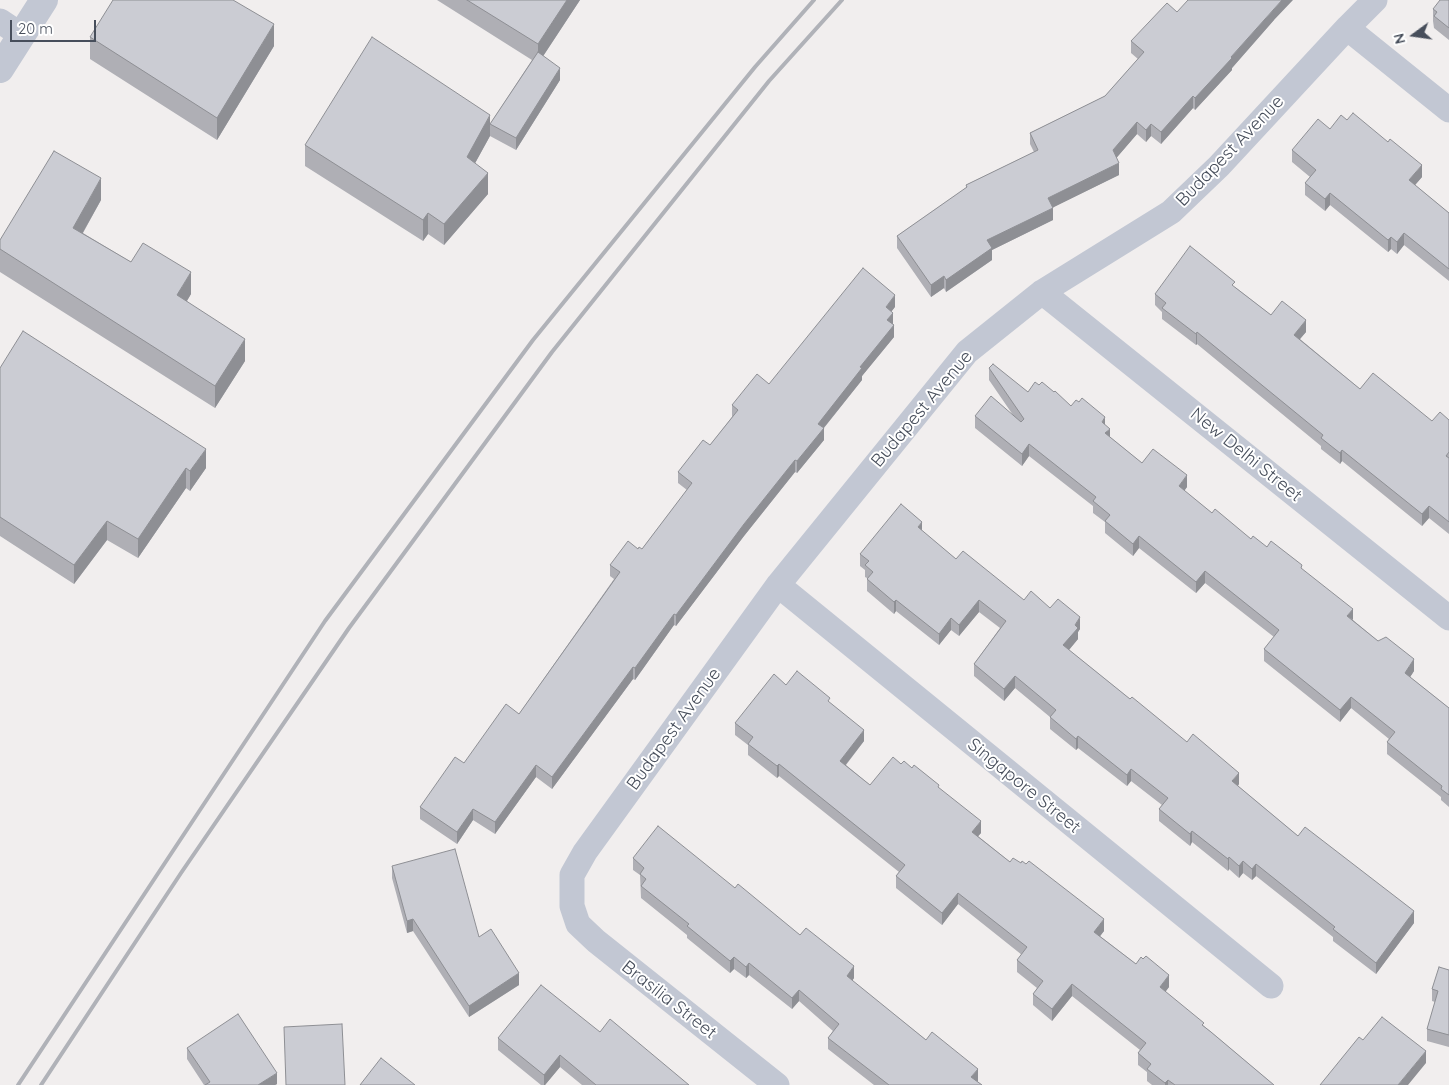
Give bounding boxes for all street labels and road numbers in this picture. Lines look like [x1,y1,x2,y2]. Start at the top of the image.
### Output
street label: Budapest Avenue [1172,91,1288,211]
street label: Budapest Avenue [867,346,977,472]
street label: New Delhi Street [1186,403,1306,507]
street label: Budapest Avenue [622,664,726,794]
street label: Singapore Street [963,734,1085,838]
street label: Brasilia Street [617,956,721,1044]

